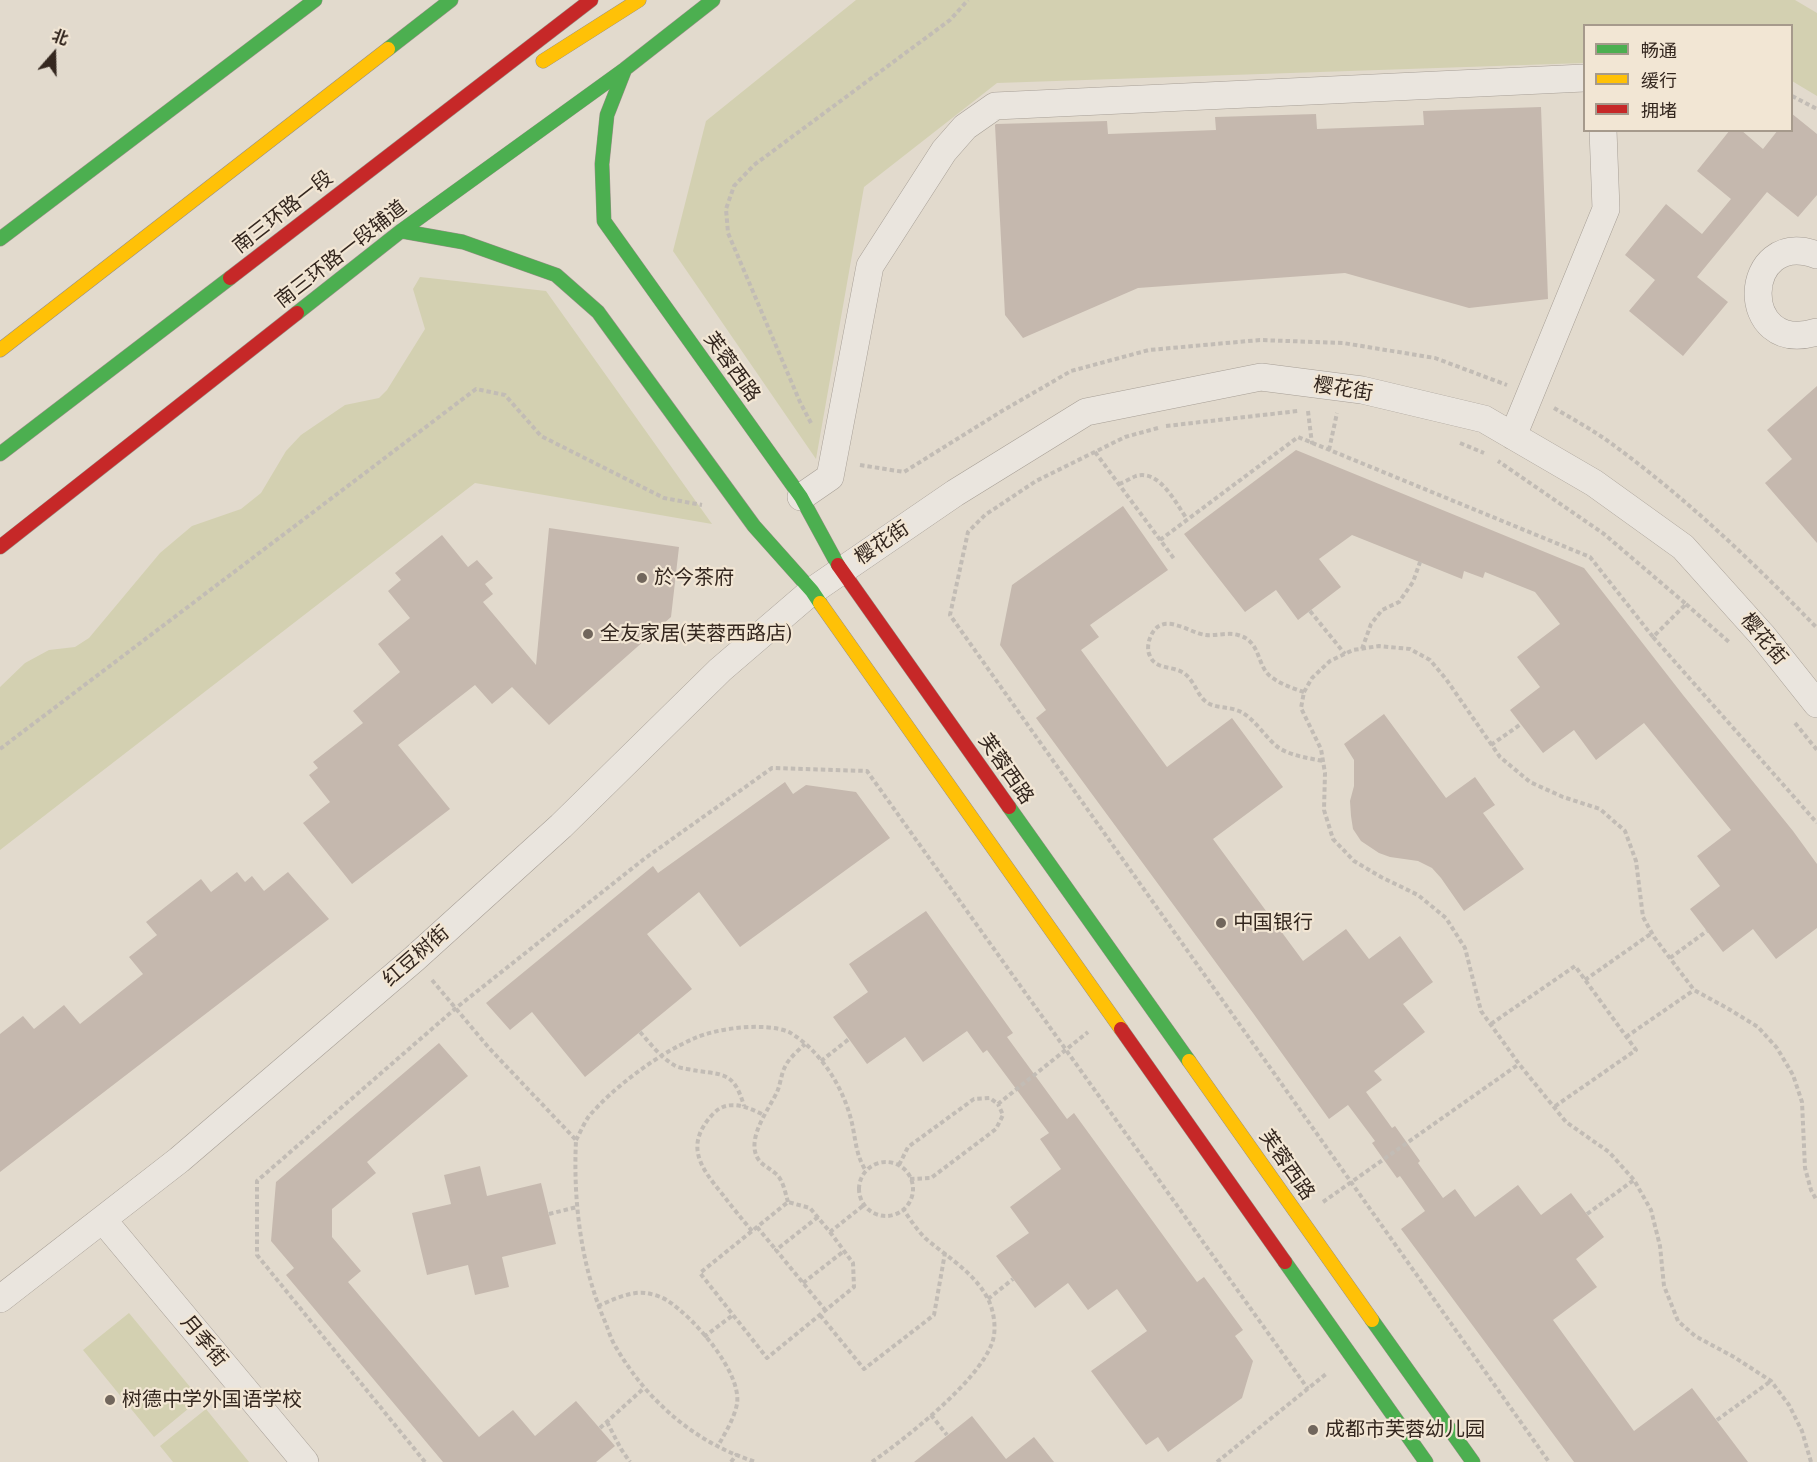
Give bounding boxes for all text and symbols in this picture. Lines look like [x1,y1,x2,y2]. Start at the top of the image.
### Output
north arrow [24,24,84,84]
text: 北 [49,24,71,49]
legend [1583,24,1793,132]
text: 畅通 [1641,38,1677,62]
text: 缓行 [1641,68,1677,92]
text: 拥堵 [1641,98,1677,122]
street label: 南三环路一段 [228,166,338,258]
street label: 南三环路一段辅道 [271,195,411,313]
street label: 芙蓉西路 [699,328,765,406]
street label: 樱花街 [1311,372,1375,406]
street label: 樱花街 [850,516,914,570]
place label: 於今茶府 [654,566,734,590]
marker: 於今茶府 [635,571,649,585]
street label: 樱花街 [1736,608,1792,670]
place label: 全友家居(芙蓉西路店) [600,622,792,646]
marker: 全友家居(芙蓉西路店) [581,627,595,641]
street label: 芙蓉西路 [973,729,1039,809]
place label: 中国银行 [1233,911,1313,935]
marker: 中国银行 [1214,916,1228,930]
street label: 红豆树街 [378,921,454,991]
street label: 芙蓉西路 [1254,1125,1320,1205]
street label: 月季街 [176,1310,232,1372]
place label: 树德中学外国语学校 [122,1388,302,1412]
marker: 树德中学外国语学校 [103,1393,117,1407]
place label: 成都市芙蓉幼儿园 [1325,1418,1485,1442]
marker: 成都市芙蓉幼儿园 [1306,1423,1320,1437]

